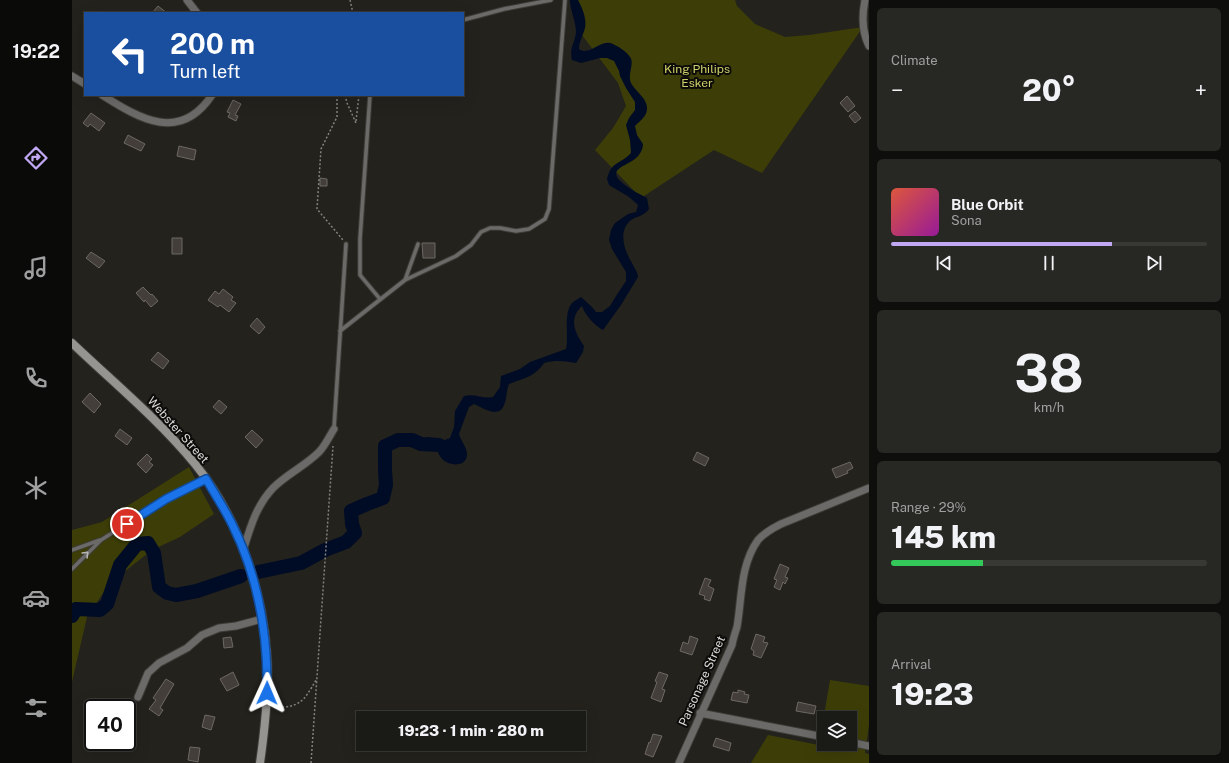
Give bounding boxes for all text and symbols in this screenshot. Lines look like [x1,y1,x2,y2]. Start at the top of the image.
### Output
text: 200 m [170,27,255,60]
icon: left [104,28,156,80]
text: 19:22 [12,41,60,62]
text: Climate [891,53,938,68]
text: Turn left [170,61,240,82]
park label: King Philips Esker [664,62,730,90]
text: 20° [1022,72,1076,108]
text: − [891,77,903,103]
text: + [1195,77,1207,103]
icon: directions [22,144,50,172]
text: Blue Orbit [951,196,1024,213]
text: Sona [951,213,982,228]
icon: previous [933,252,955,274]
icon: pause [1038,252,1060,274]
icon: next [1143,252,1165,274]
icon: music [22,254,50,282]
text: 38 [1014,343,1084,404]
icon: phone [22,364,50,392]
street label: Webster Street [144,394,212,466]
text: km/h [1034,400,1064,415]
icon: climate [22,474,50,502]
text: Range · 29% [891,500,966,515]
pin [110,507,144,541]
icon: arrive [116,513,138,535]
text: 145 km [891,519,996,555]
one-way arrow [81,552,89,559]
icon: car [22,584,50,612]
street label: Parsonage Street [676,633,728,728]
text: Arrival [891,657,931,672]
position arrow [246,672,288,714]
text: 19:23 [891,676,974,712]
icon: filters [22,694,50,722]
speed limit sign: 40 [84,699,136,751]
map controls [817,711,857,751]
button: layers [817,711,857,751]
text: 19:23 · 1 min · 280 m [398,722,544,739]

